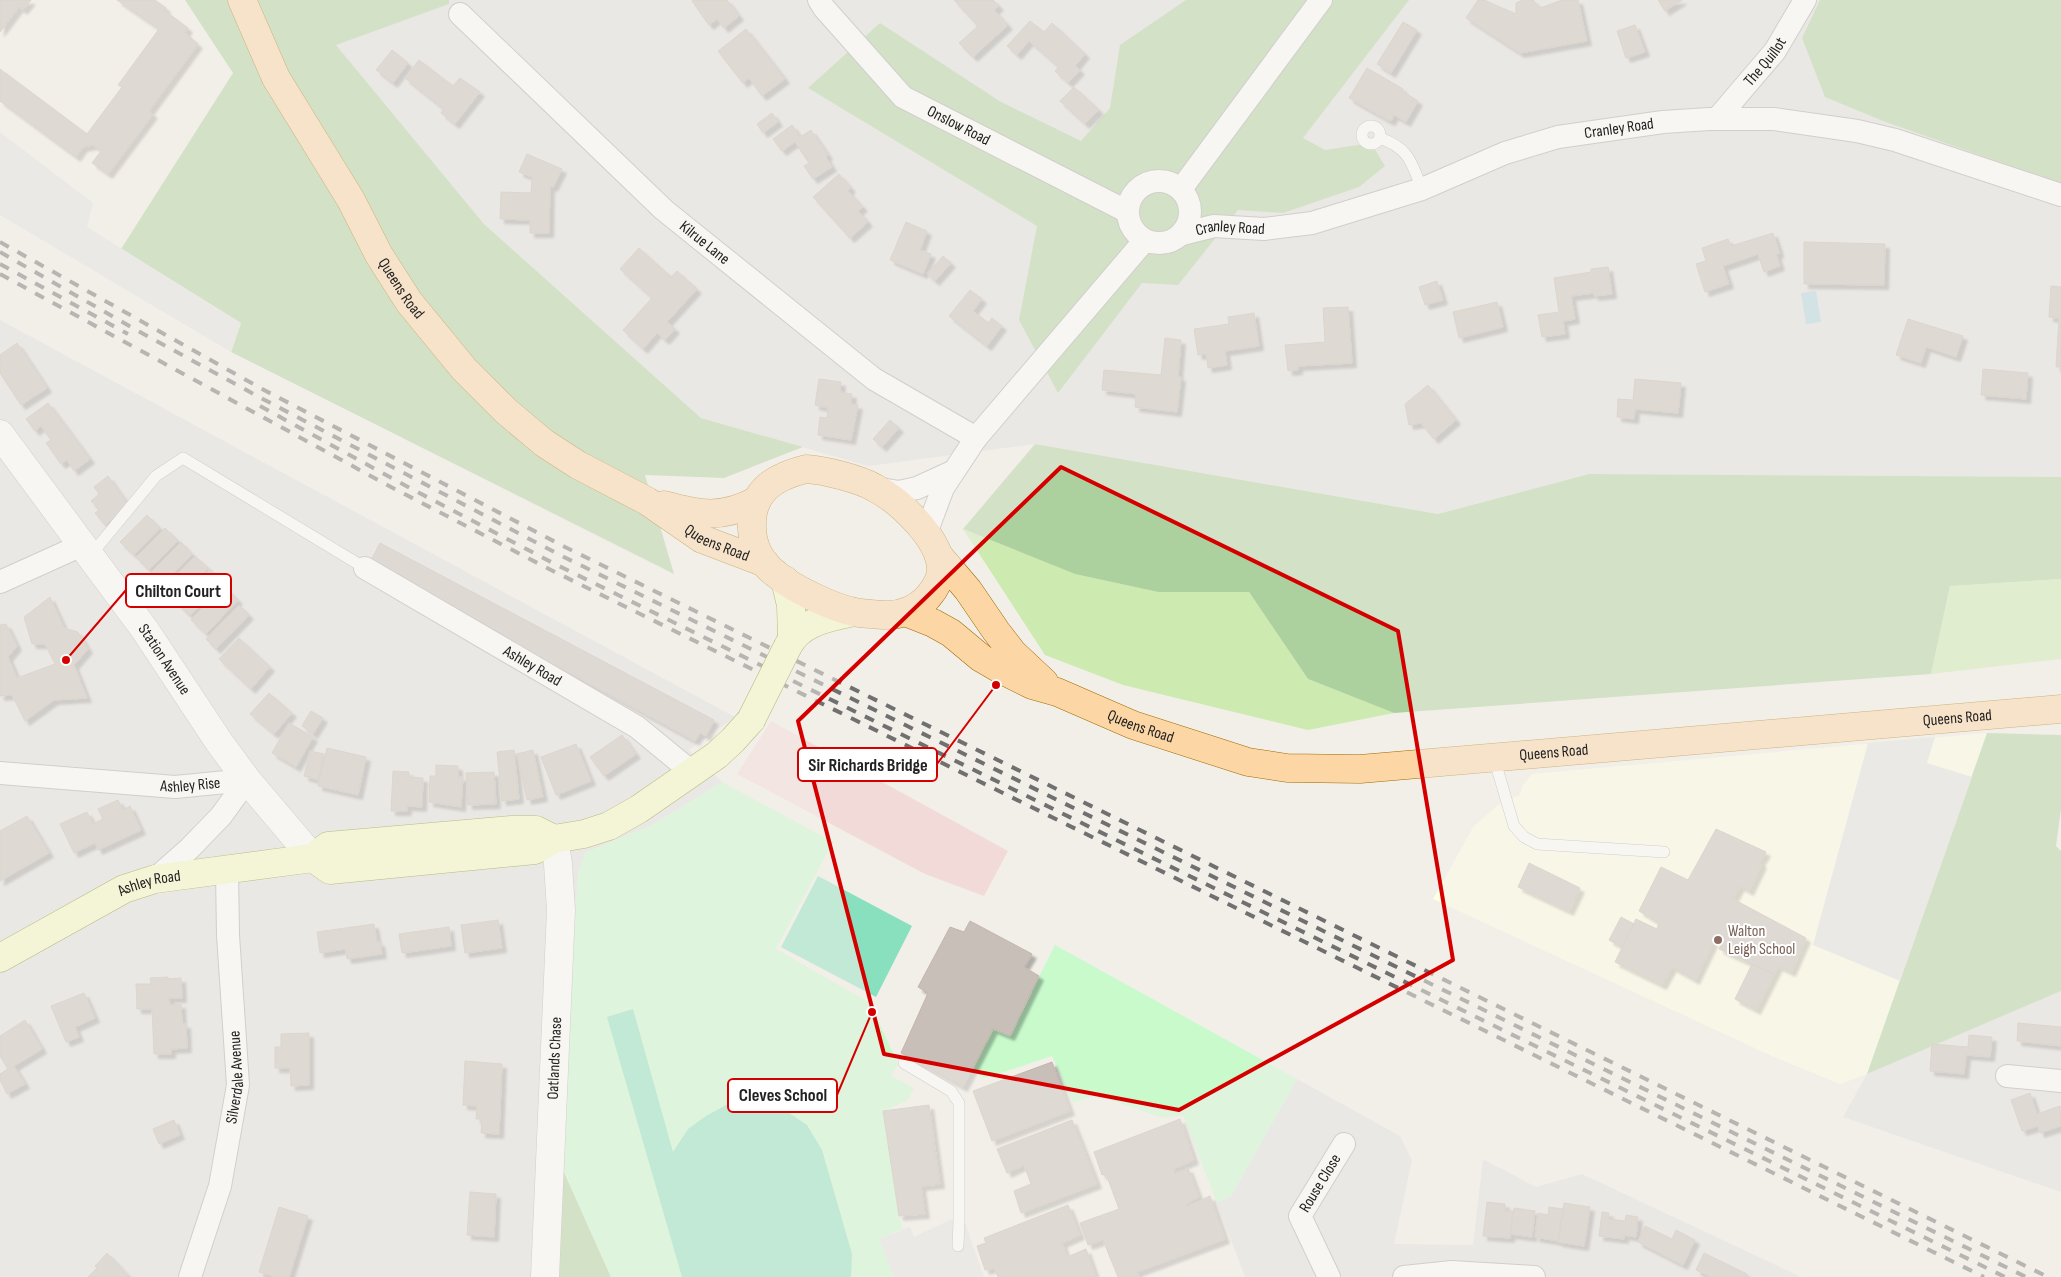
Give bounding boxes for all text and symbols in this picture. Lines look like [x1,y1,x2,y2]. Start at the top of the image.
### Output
street label: The Quillot [1740,34,1790,90]
street label: Onslow Road [924,101,993,149]
street label: Cranley Road [1583,114,1655,143]
street label: Cranley Road [1193,216,1265,240]
street label: Kilrue Lane [676,217,733,269]
street label: Queens Road [374,254,428,323]
street label: Queens Road [681,520,752,566]
callout: Chilton Court [126,574,231,607]
text: Chilton Court [135,581,221,602]
street label: Station Avenue [134,620,195,698]
street label: Ashley Road [499,641,565,690]
street label: Queens Road [1922,705,1993,730]
street label: Queens Road [1105,706,1176,747]
street label: Queens Road [1518,740,1589,765]
callout: Sir Richards Bridge [798,748,937,781]
text: Sir Richards Bridge [808,755,928,776]
street label: Ashley Rise [159,773,221,797]
street label: Ashley Road [113,866,182,901]
place label: Walton Leigh School [1728,922,1795,959]
marker: Walton Leigh School [1712,934,1724,946]
street label: Oatlands Chase [543,1016,566,1100]
street label: Silverdale Avenue [222,1030,248,1125]
callout: Cleves School [728,1079,837,1112]
text: Cleves School [739,1085,827,1106]
street label: Rouse Close [1295,1151,1345,1216]

